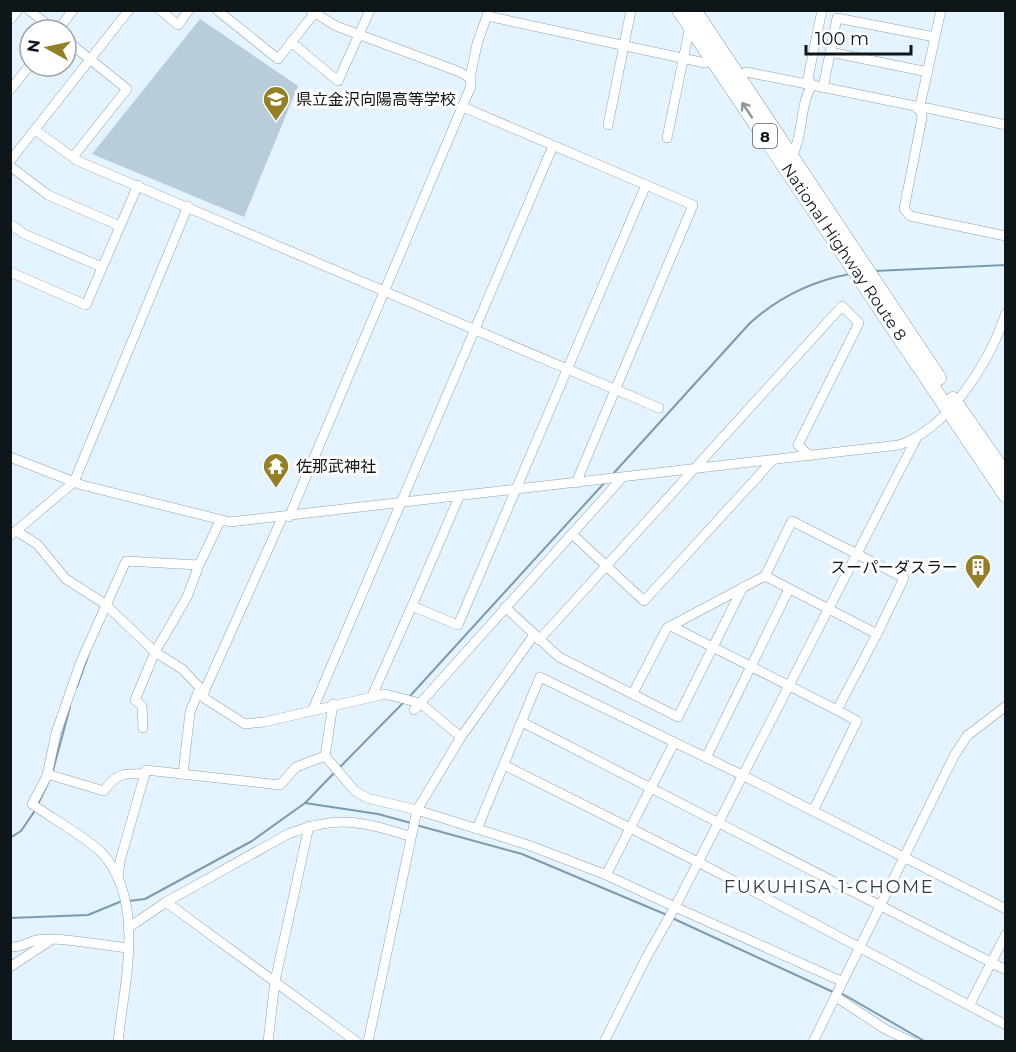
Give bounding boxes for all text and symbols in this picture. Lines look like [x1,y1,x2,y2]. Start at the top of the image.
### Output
north arrow [18,18,78,78]
scale bar [806,18,911,56]
text: 100 m [815,28,869,50]
text: N [23,38,44,54]
school or university icon: 県立金沢向陽高等学校 [261,84,291,122]
place label: 県立金沢向陽高等学校 [296,90,456,109]
one-way arrow [741,102,753,118]
road number: 8 [753,124,777,148]
street label: National Highway Route 8 [778,160,910,344]
temple icon: 佐那武神社 [261,451,291,489]
place label: 佐那武神社 [296,457,376,476]
building icon: スーパーダスラー [963,552,993,590]
place label: スーパーダスラー [830,558,958,577]
district label: FUKUHISA 1-CHOME [724,876,934,898]

